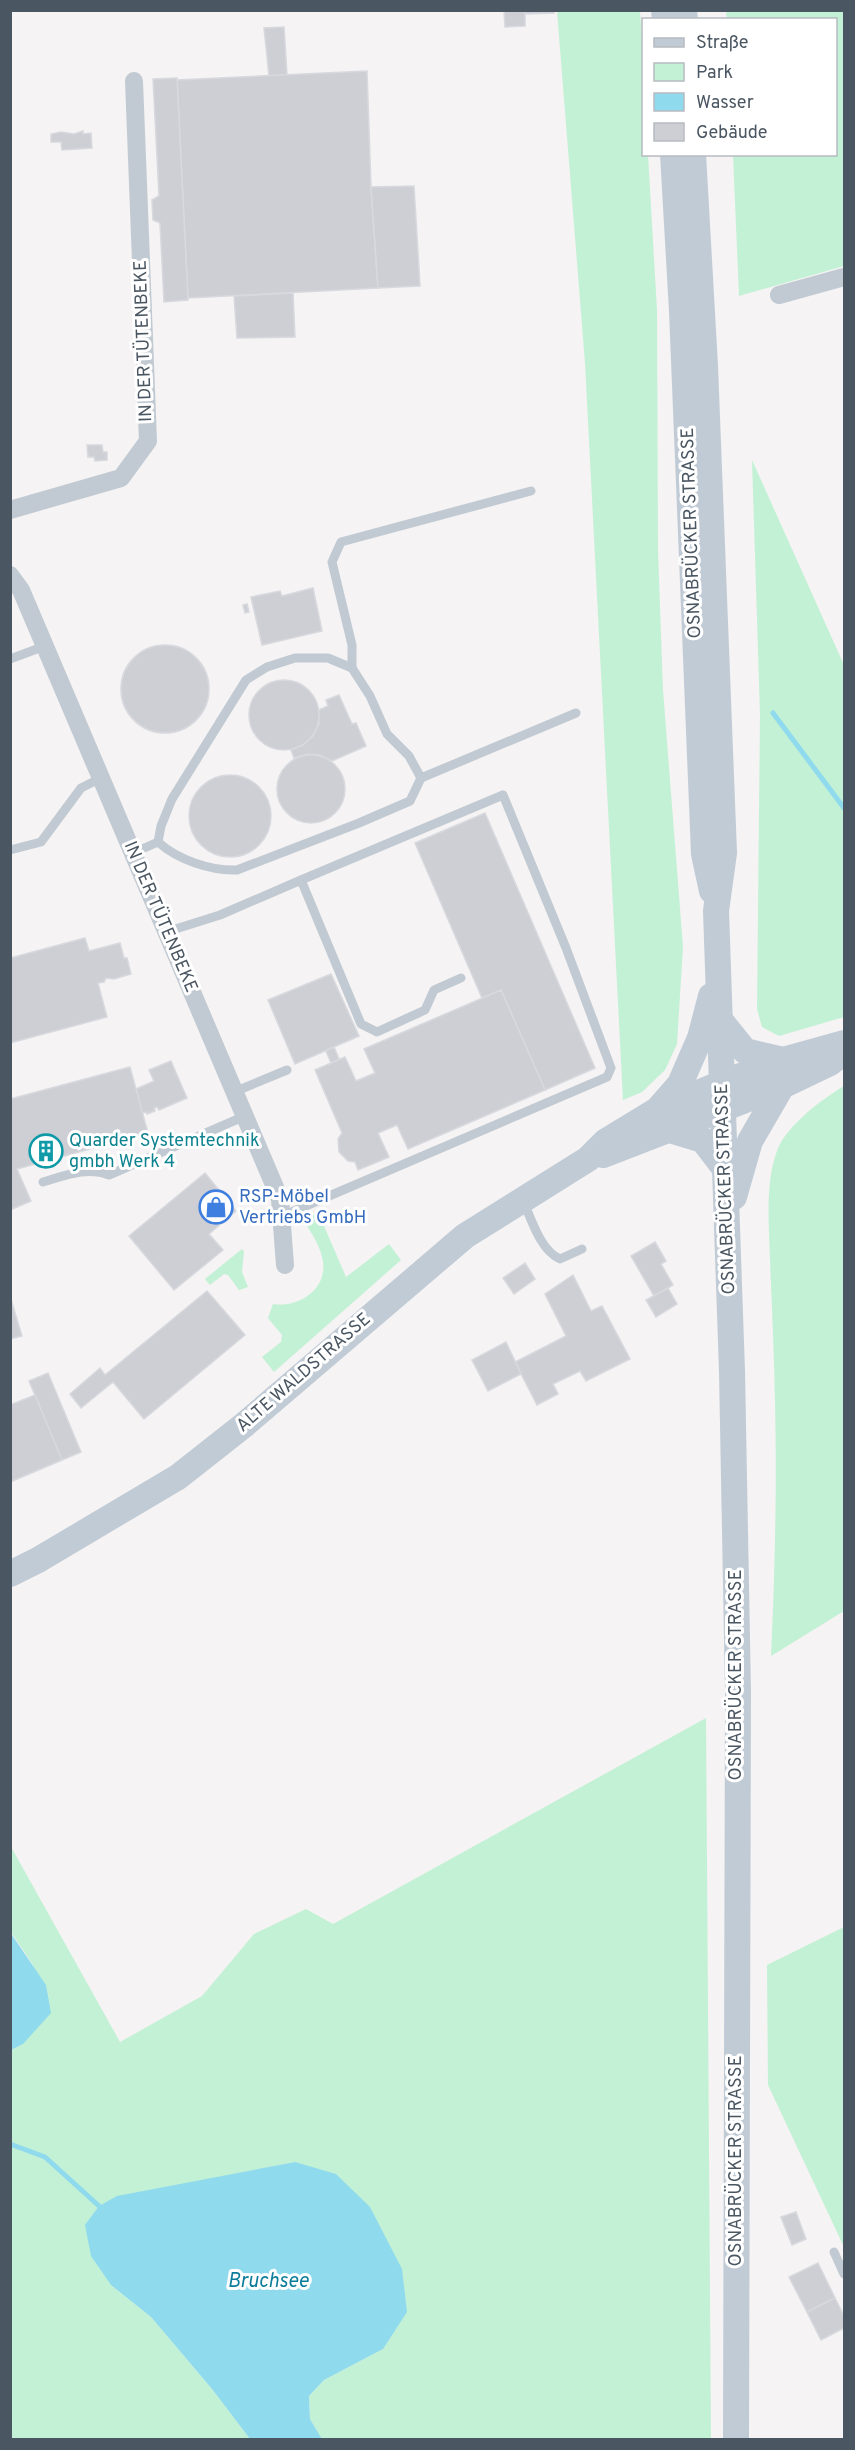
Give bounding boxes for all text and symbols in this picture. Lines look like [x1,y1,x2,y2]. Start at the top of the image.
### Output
legend [642,18,837,156]
text: Straße [696,32,748,55]
text: Park [696,62,733,85]
text: Wasser [696,92,754,115]
text: Gebäude [696,122,768,145]
street label: IN DER TÜTENBEKE [128,260,158,422]
street label: OSNABRÜCKER STRASSE [675,427,707,639]
street label: IN DER TÜTENBEKE [118,837,204,996]
street label: OSNABRÜCKER STRASSE [709,1083,741,1295]
place label: Quarder Systemtechnik gmbh Werk 4 [69,1130,259,1174]
building icon: Quarder Systemtechnik gmbh Werk 4 [28,1133,64,1169]
place label: RSP-Möbel Vertriebs GmbH [239,1186,366,1230]
shop icon: RSP-Möbel Vertriebs GmbH [198,1189,234,1225]
street label: ALTE WALDSTRASSE [232,1308,376,1438]
street label: OSNABRÜCKER STRASSE [723,1570,748,1780]
street label: OSNABRÜCKER STRASSE [723,2056,748,2266]
water label: Bruchsee [227,2269,309,2295]

